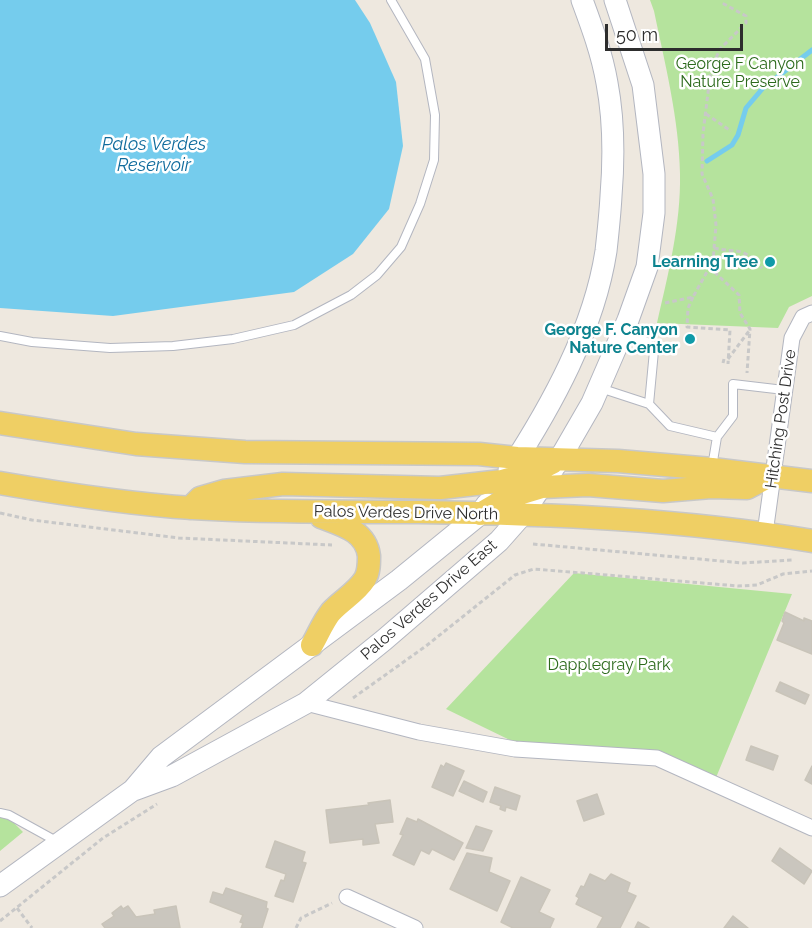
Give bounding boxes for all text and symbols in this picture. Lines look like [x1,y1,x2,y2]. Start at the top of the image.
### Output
scale bar [608,12,746,50]
text: 50 m [616,24,658,45]
park label: George F Canyon Nature Preserve [676,54,804,92]
water label: Palos Verdes Reservoir [102,134,206,176]
place label: Learning Tree [652,252,758,272]
marker: Learning Tree [763,255,777,269]
place label: George F. Canyon Nature Center [544,320,678,358]
marker: George F. Canyon Nature Center [683,332,697,346]
street label: Hitching Post Drive [762,348,800,490]
street label: Palos Verdes Drive North [314,502,498,524]
street label: Palos Verdes Drive East [357,536,501,664]
park label: Dapplegray Park [548,655,670,675]

